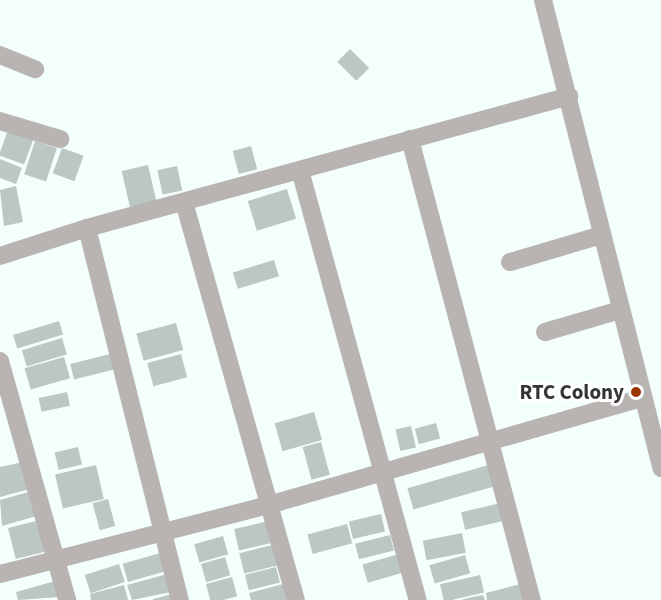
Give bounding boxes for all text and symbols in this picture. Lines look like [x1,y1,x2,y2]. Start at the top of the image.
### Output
place label: RTC Colony [520,379,624,405]
marker: RTC Colony [629,385,643,399]

